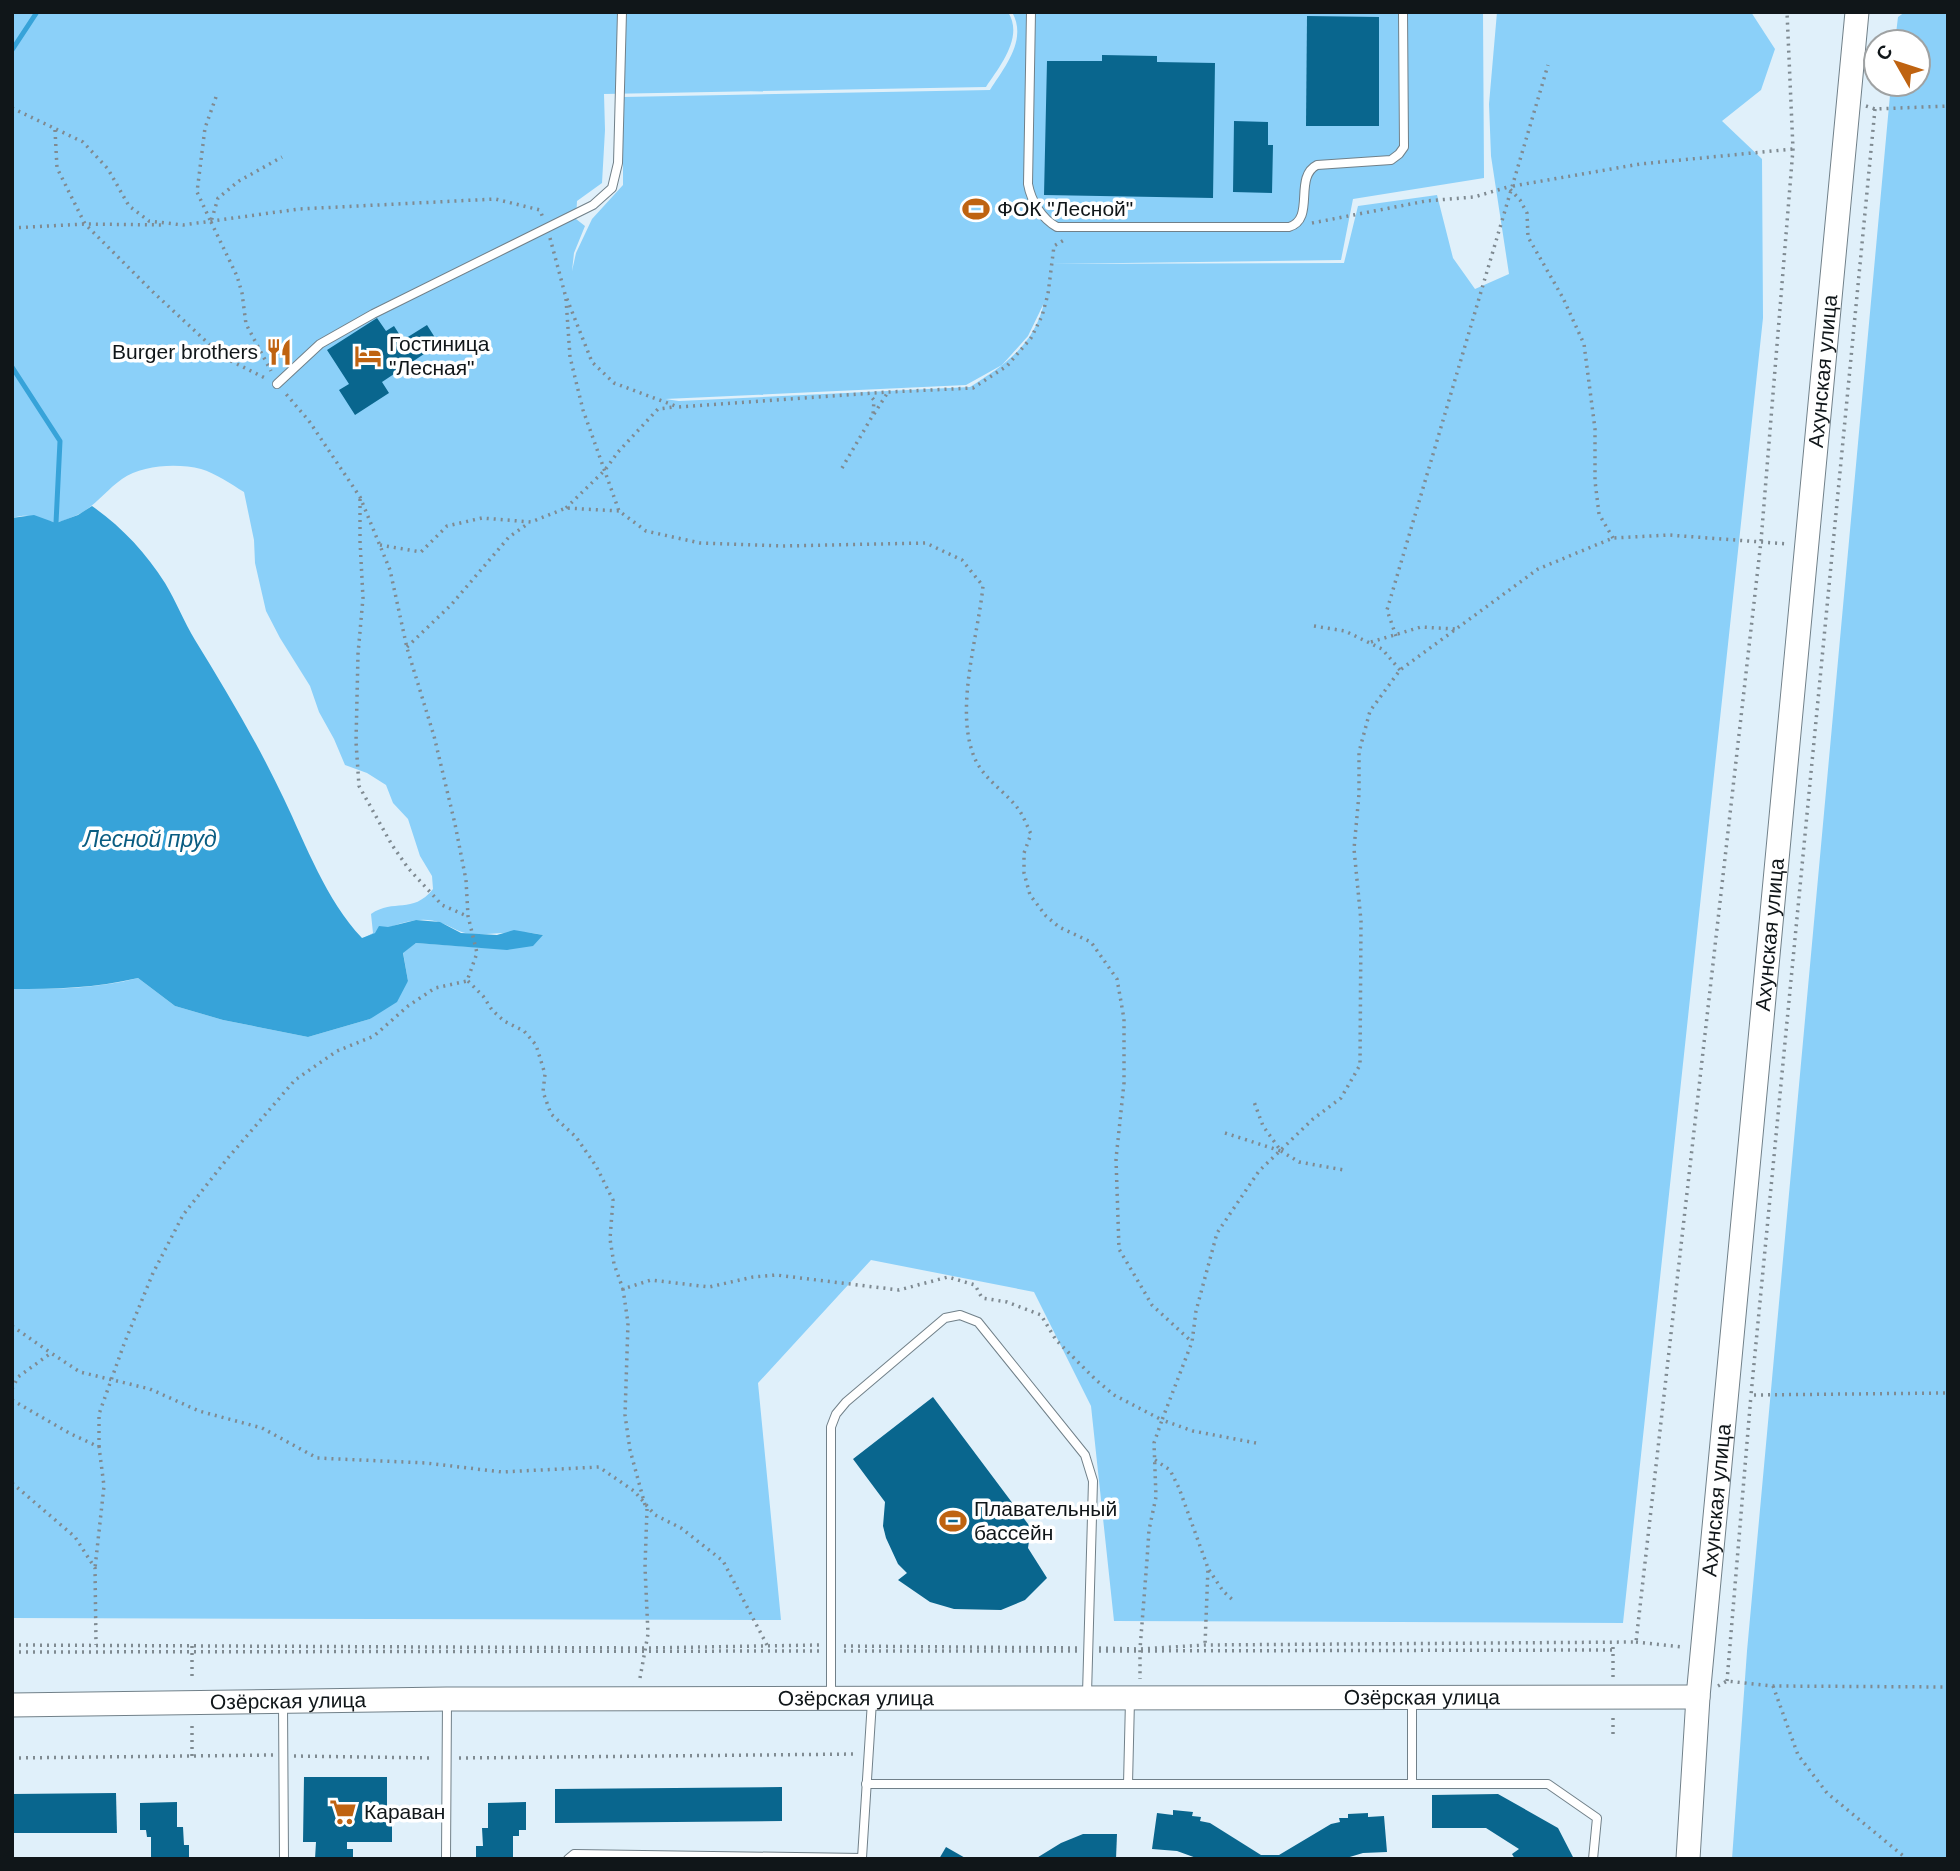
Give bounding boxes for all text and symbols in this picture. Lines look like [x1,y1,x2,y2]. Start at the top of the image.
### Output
north arrow [1862,28,1932,98]
text: С [1872,40,1897,65]
sports icon: ФОК "Лесной" [961,194,991,224]
place label: ФОК "Лесной" [997,197,1133,220]
street label: Ахунская улица [1804,293,1841,449]
place label: Гостиница "Лесная" [389,332,490,379]
restaurant icon: Burger brothers [264,337,294,367]
place label: Burger brothers [112,340,258,363]
hotel icon: Гостиница "Лесная" [353,341,383,371]
water label: Лесной пруд [81,826,217,852]
street label: Ахунская улица [1751,857,1788,1012]
street label: Ахунская улица [1697,1422,1735,1578]
place label: Плавательный бассейн [974,1497,1117,1544]
sports icon: Плавательный бассейн [938,1506,968,1536]
street label: Озёрская улица [1344,1685,1500,1709]
street label: Озёрская улица [778,1686,934,1709]
street label: Озёрская улица [210,1688,367,1713]
supermarket icon: Караван [328,1797,358,1827]
place label: Караван [364,1800,445,1823]

